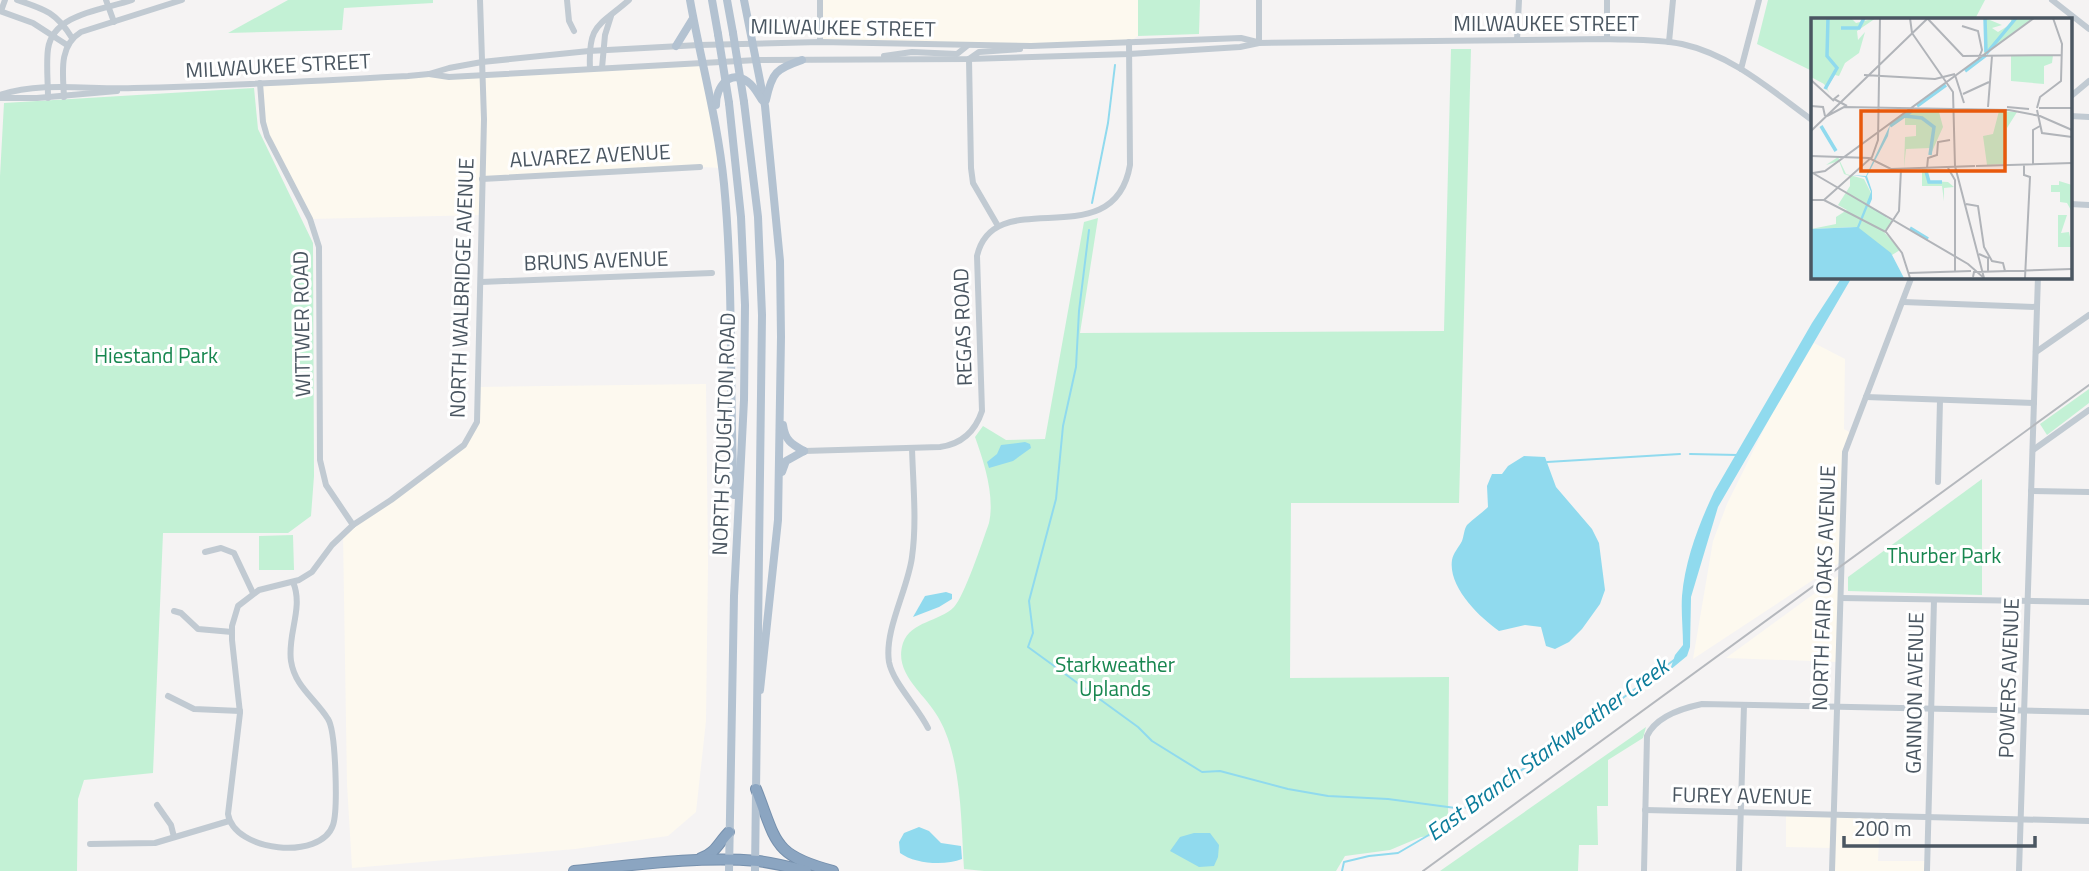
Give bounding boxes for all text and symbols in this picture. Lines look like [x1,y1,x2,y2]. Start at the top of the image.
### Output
street label: MILWAUKEE STREET [1453,7,1639,39]
street label: MILWAUKEE STREET [750,9,936,45]
inset map [1811,18,2072,278]
street label: MILWAUKEE STREET [185,44,371,86]
street label: ALVAREZ AVENUE [509,135,671,175]
street label: NORTH WALBRIDGE AVENUE [440,157,482,419]
street label: BRUNS AVENUE [523,241,669,279]
street label: WITTWER ROAD [284,251,318,397]
street label: REGAS ROAD [944,267,980,387]
street label: NORTH STOUGHTON ROAD [703,312,743,556]
park label: Hiestand Park [94,339,218,371]
street label: NORTH FAIR OAKS AVENUE [1803,465,1843,711]
park label: Thurber Park [1887,539,2001,571]
street label: POWERS AVENUE [1989,597,2027,759]
street label: GANNON AVENUE [1897,612,1931,774]
water label: East Branch Starkweather Creek [1418,647,1678,849]
park label: Starkweather Uplands [1055,648,1175,704]
street label: FUREY AVENUE [1672,778,1812,812]
scale bar [1844,804,2035,848]
text: 200 m [1854,812,1911,844]

